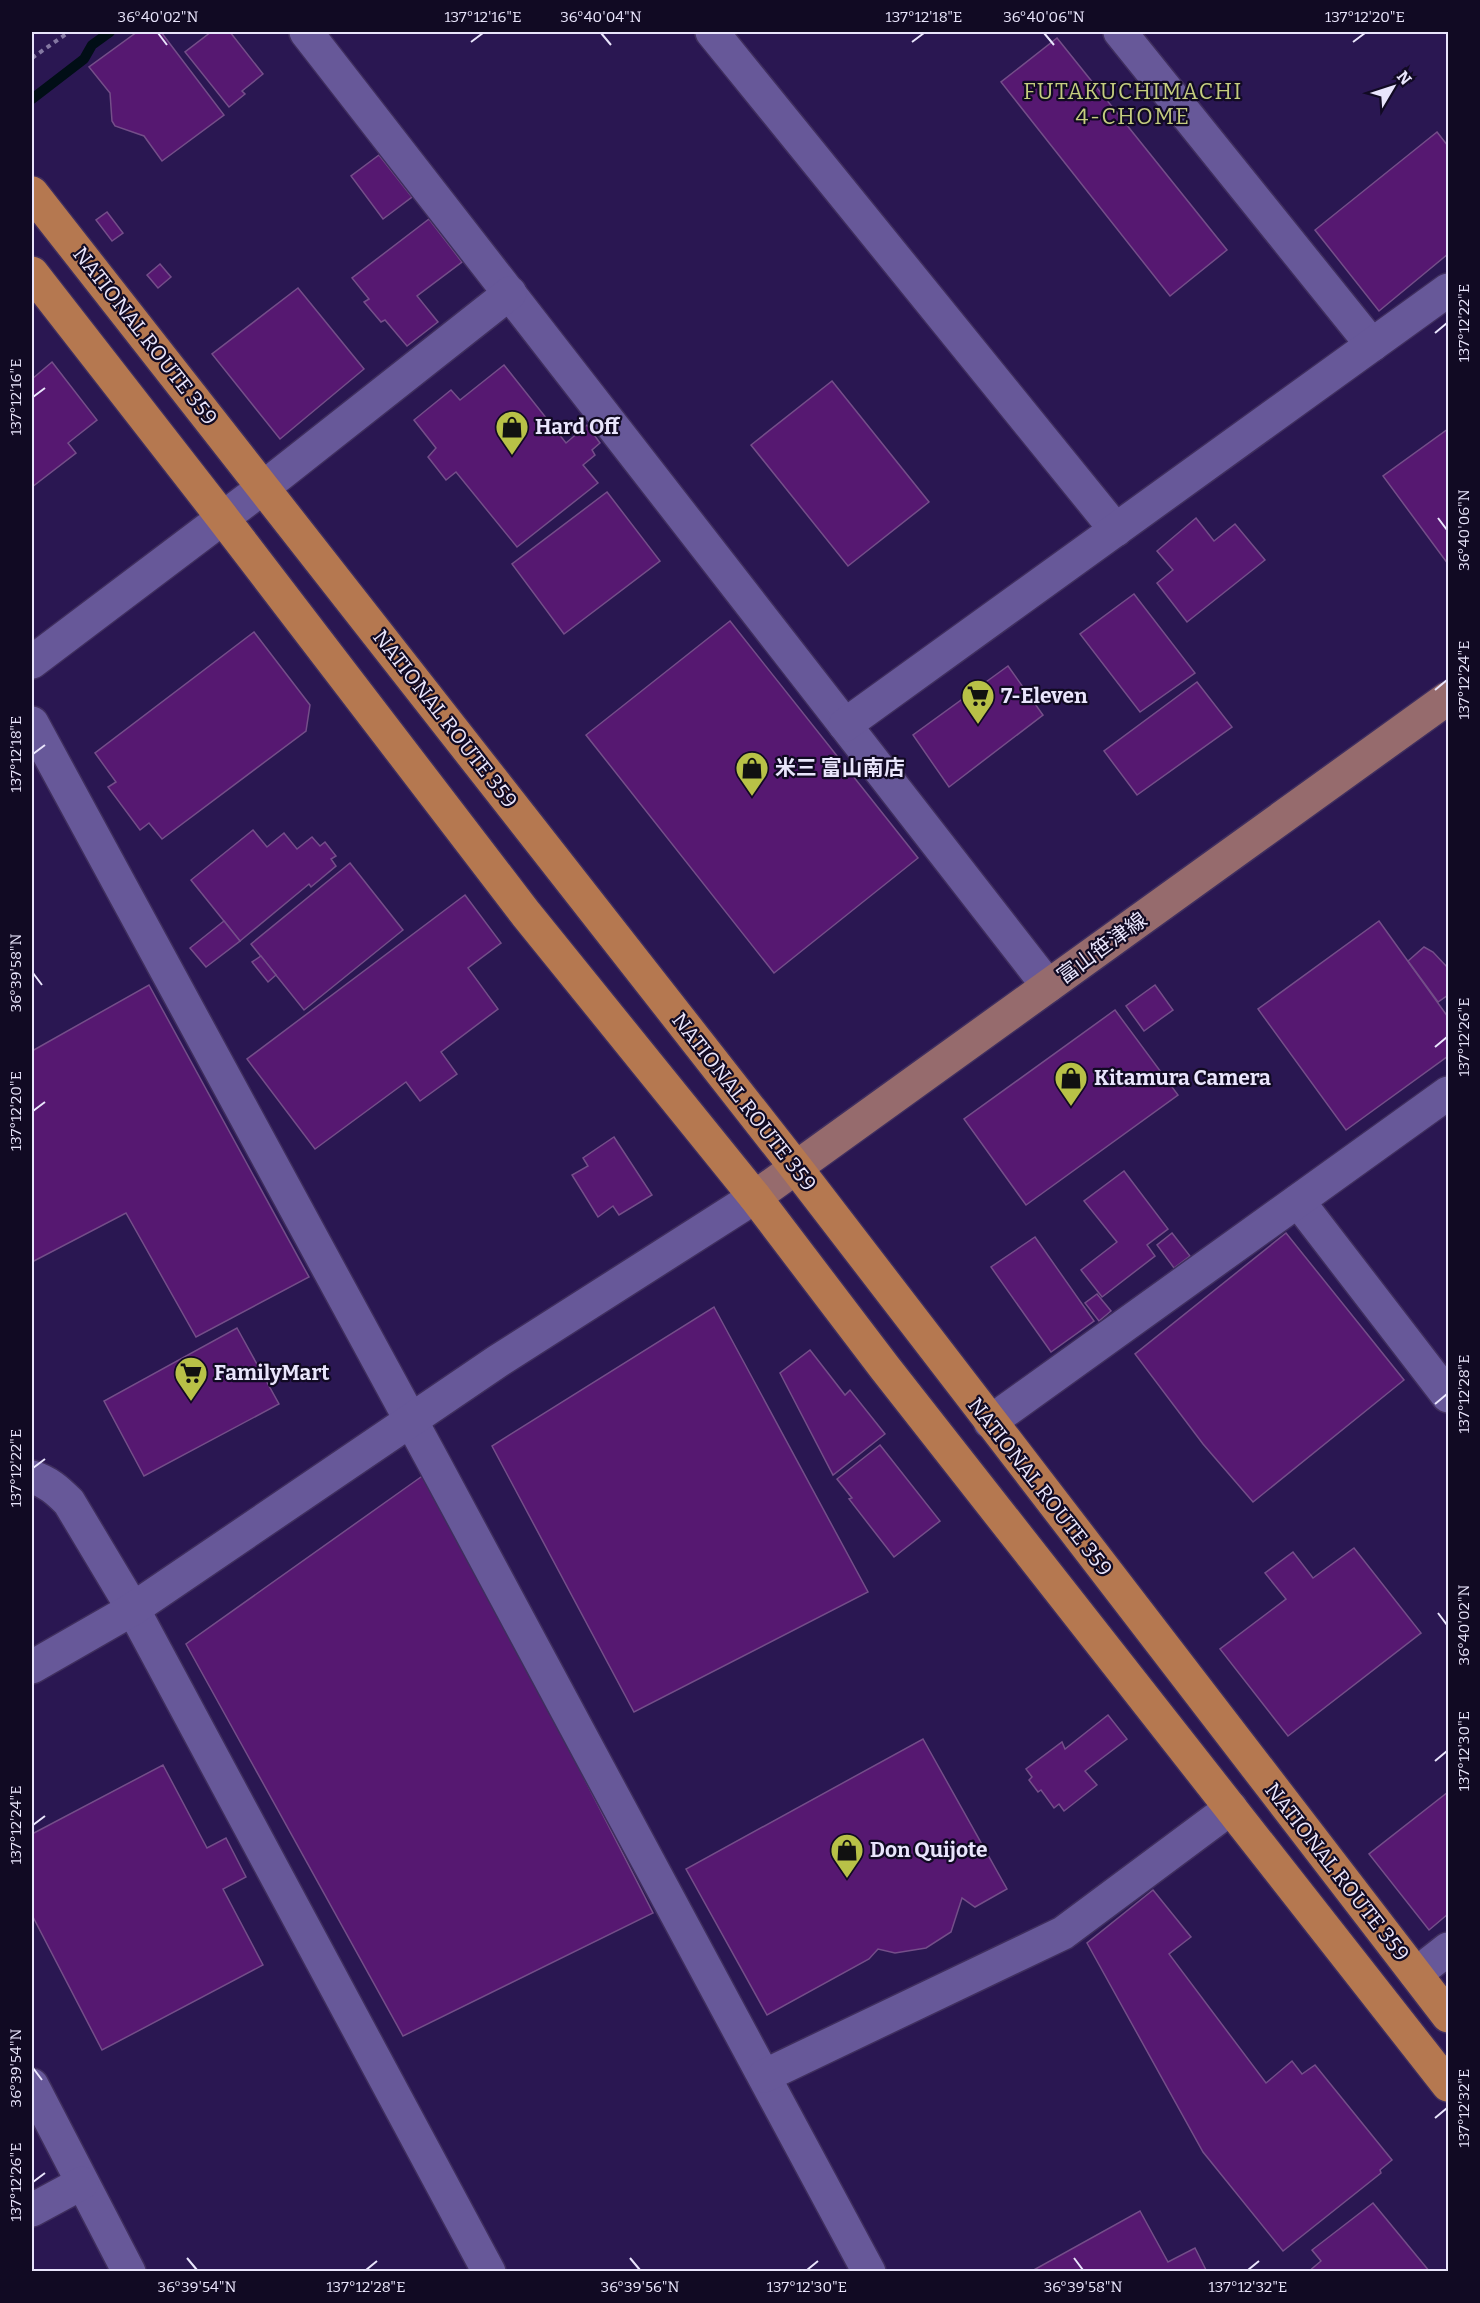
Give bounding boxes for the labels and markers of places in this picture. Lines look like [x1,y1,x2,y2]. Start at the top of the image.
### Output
shop icon: Hard Off [494,409,530,456]
place label: Hard Off [535,414,621,440]
supermarket icon: 7-Eleven [960,678,996,725]
place label: 7-Eleven [1001,683,1088,709]
shop icon: 米三 富山南店 [734,750,770,797]
place label: 米三 富山南店 [775,755,905,781]
shop icon: Kitamura Camera [1053,1060,1089,1107]
place label: Kitamura Camera [1094,1065,1271,1091]
supermarket icon: FamilyMart [173,1355,209,1402]
place label: FamilyMart [214,1360,330,1386]
shop icon: Don Quijote [829,1832,865,1879]
place label: Don Quijote [870,1837,988,1863]

